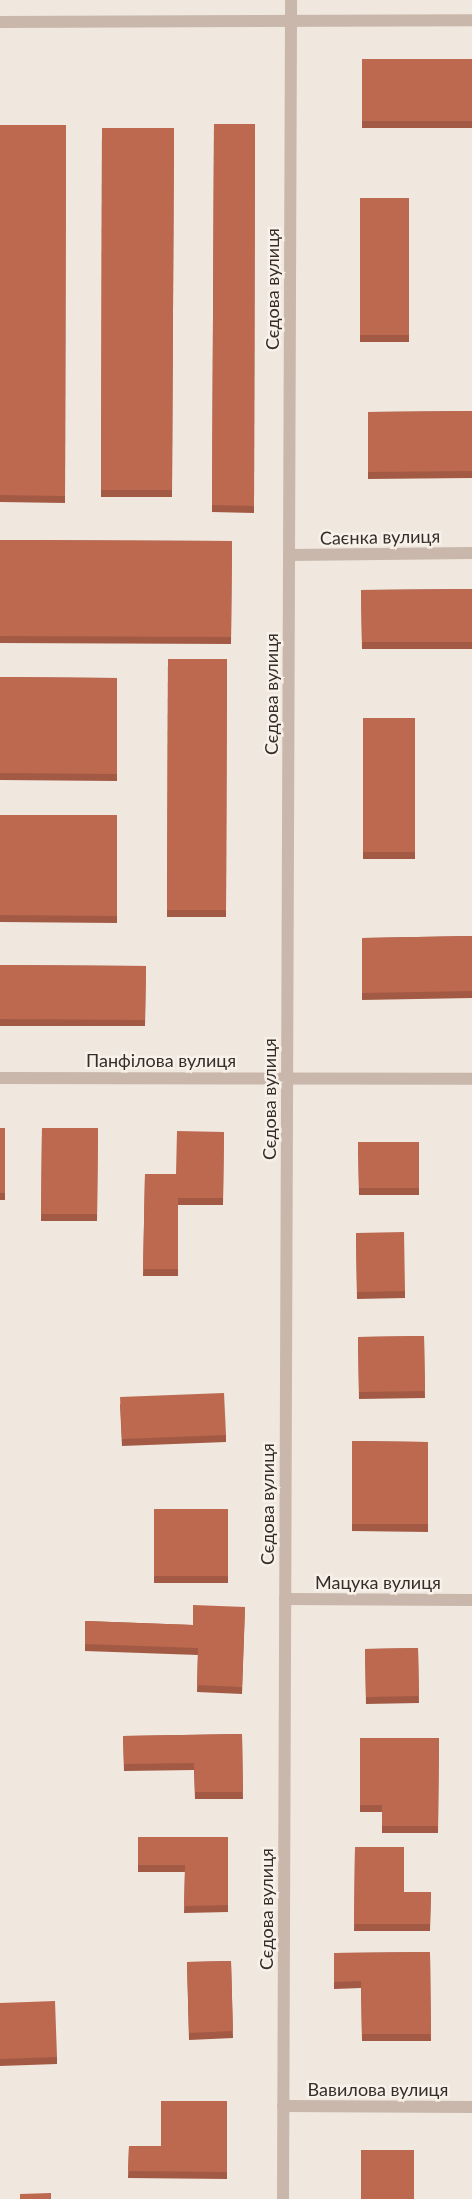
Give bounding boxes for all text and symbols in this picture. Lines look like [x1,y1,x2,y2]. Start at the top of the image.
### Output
street label: Сєдова вулиця [261,228,283,350]
street label: Саєнка вулиця [320,525,440,549]
street label: Сєдова вулиця [260,633,282,755]
street label: Сєдова вулиця [258,1038,280,1160]
street label: Панфілова вулиця [86,1049,236,1071]
street label: Сєдова вулиця [256,1443,278,1565]
street label: Мацука вулиця [315,1571,441,1593]
street label: Сєдова вулиця [255,1848,277,1970]
street label: Вавилова вулиця [308,2078,448,2100]

